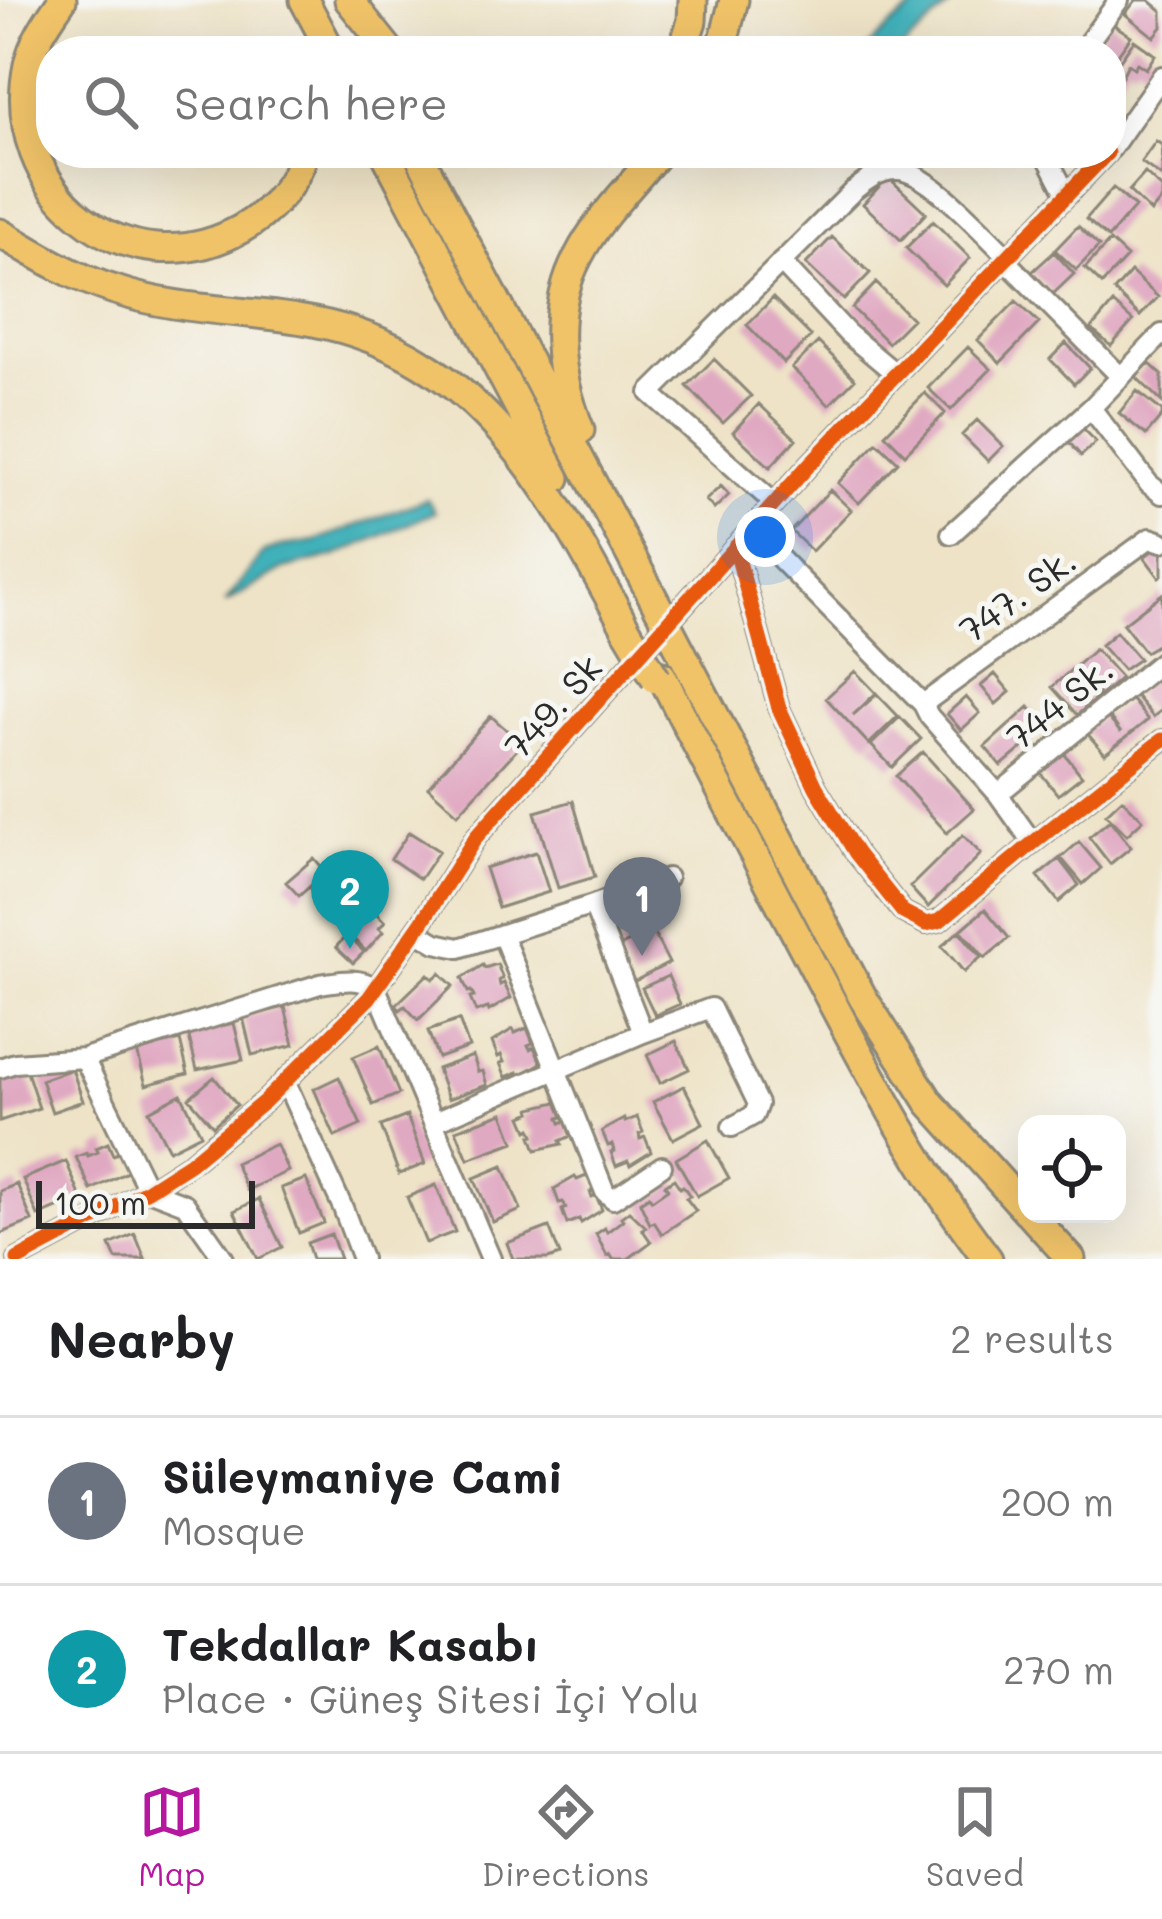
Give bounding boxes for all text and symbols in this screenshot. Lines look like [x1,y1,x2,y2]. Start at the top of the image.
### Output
search box [36,36,1126,168]
icon: search [78,69,144,135]
text: Search here [174,73,448,131]
your location [735,507,795,567]
street label: 747. Sk. [949,536,1085,652]
street label: 749. Sk [493,644,611,768]
street label: 744 Sk. [996,645,1122,759]
pin: 2 [311,850,389,949]
pin: 1 [603,857,681,956]
map controls [1018,1115,1126,1223]
button: locate [1018,1115,1126,1223]
scale bar [36,1175,255,1228]
text: 100 m [54,1180,146,1223]
text: Nearby [48,1304,235,1371]
text: 2 results [950,1312,1114,1363]
text: Süleymaniye Cami [162,1446,563,1504]
text: 1 [78,1475,96,1526]
text: 200 m [1001,1475,1114,1526]
text: Mosque [162,1504,306,1555]
text: Tekdallar Kasabı [162,1614,539,1672]
text: 2 [76,1643,98,1694]
text: 270 m [1003,1643,1114,1694]
text: Place · Güneş Sitesi İçi Yolu [162,1672,699,1723]
tab: Map [138,1779,205,1894]
tab: Directions [482,1779,649,1894]
tab: Saved [926,1779,1024,1894]

